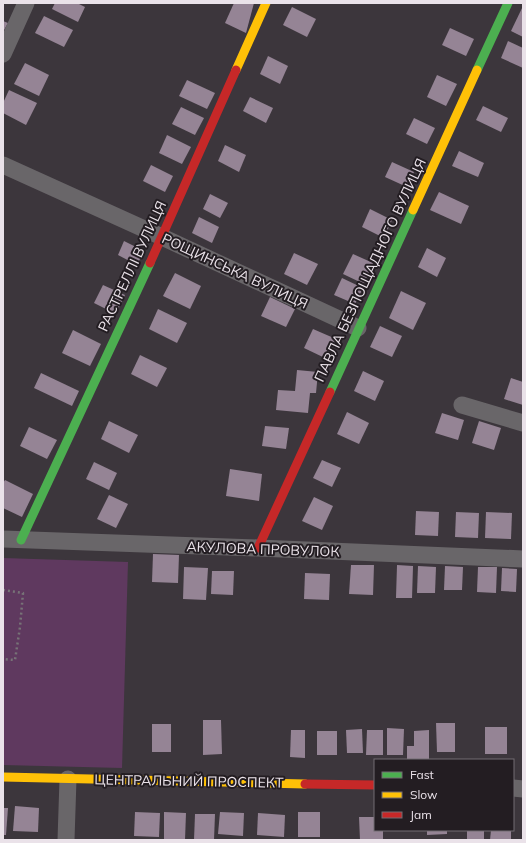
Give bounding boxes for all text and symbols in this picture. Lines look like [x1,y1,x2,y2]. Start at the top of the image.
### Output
street label: ПАВЛА БЕЗПОЩАДНОГО ВУЛИЦЯ [310,155,430,385]
street label: РАСТРЕЛЛІ ВУЛИЦЯ [94,198,170,334]
street label: РОЩИНСЬКА ВУЛИЦЯ [159,229,311,313]
street label: АКУЛОВА ПРОВУЛОК [186,537,341,561]
legend [374,759,514,831]
text: Fast [410,767,434,782]
street label: ЦЕНТРАЛЬНИЙ ПРОСПЕКТ [94,770,284,792]
text: Slow [410,787,438,802]
text: Jam [410,807,432,822]

